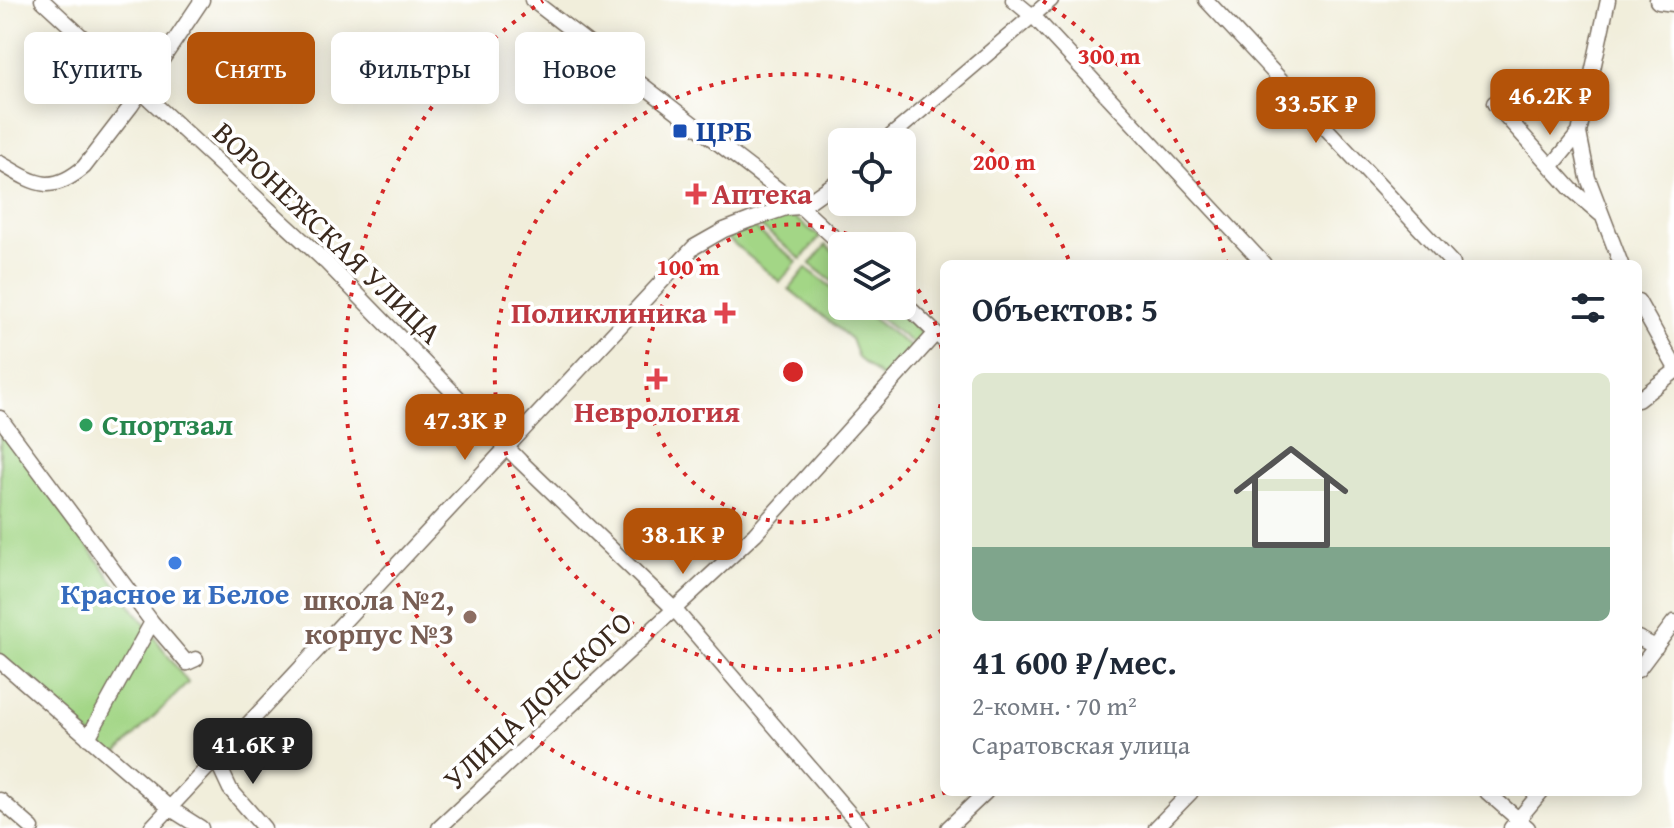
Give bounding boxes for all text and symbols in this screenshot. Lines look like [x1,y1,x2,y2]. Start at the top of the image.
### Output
chip: Купить [24,32,171,104]
chip: Снять [187,32,315,104]
chip: Фильтры [331,32,499,104]
chip: Новое [515,32,645,104]
text: 300 m [1077,38,1141,73]
pin: 46.2K ₽ [1476,69,1624,137]
text: 46.2K ₽ [1508,75,1592,114]
pin: 33.5K ₽ [1242,77,1390,145]
text: 33.5K ₽ [1274,83,1358,122]
place label: ЦРБ [696,108,753,152]
street label: ВОРОНЕЖСКАЯ УЛИЦА [203,111,452,354]
marker: ЦРБ [671,122,689,140]
map controls [828,128,916,320]
button: locate [828,128,916,216]
text: 200 m [972,144,1036,179]
place label: Аптека [712,171,813,215]
marker: Аптека [687,185,705,203]
button: layers [828,232,916,320]
text: 100 m [656,249,720,284]
text: Объектов: 5 [972,284,1158,333]
icon: filters [1566,286,1610,330]
place label: Поликлиника [511,290,708,334]
marker: Поликлиника [714,302,736,324]
centre of rings [779,358,807,386]
marker: Неврология [646,368,668,390]
place label: Неврология [574,389,740,433]
pin: 47.3K ₽ [391,394,539,462]
text: 47.3K ₽ [423,400,507,439]
place label: Спортзал [102,402,233,446]
marker: Спортзал [77,416,95,434]
icon: home [1219,425,1363,569]
pin: 38.1K ₽ [609,508,757,576]
text: 38.1K ₽ [641,514,725,553]
marker: Красное и Белое [166,554,184,572]
place label: Красное и Белое [60,571,290,615]
place label: школа №2, корпус №3 [303,577,454,655]
street label: УЛИЦА ДОНСКОГО [433,601,642,800]
marker: школа №2, корпус №3 [461,608,479,626]
text: 41 600 ₽/мес. [972,637,1177,686]
text: 2-комн. · 70 m² [972,686,1137,725]
pin: 41.6K ₽ [179,718,327,786]
text: 41.6K ₽ [211,724,295,763]
text: Саратовская улица [972,725,1190,764]

